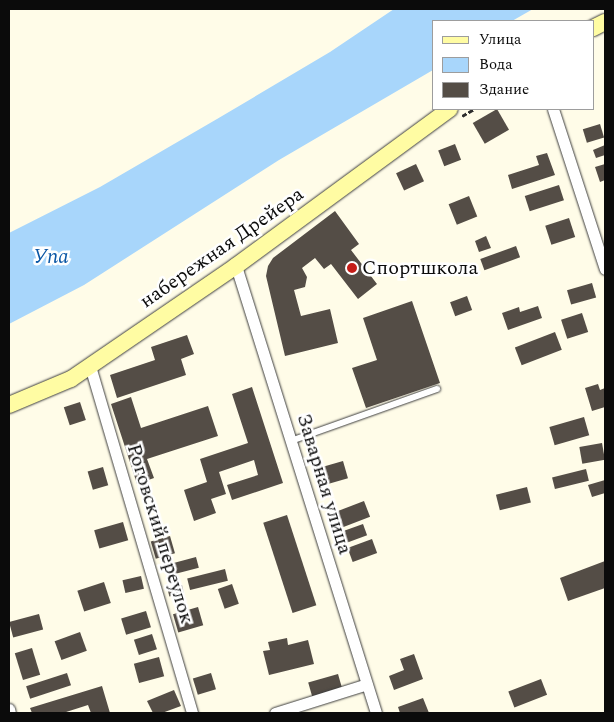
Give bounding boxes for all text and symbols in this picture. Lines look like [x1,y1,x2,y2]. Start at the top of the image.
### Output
legend [432,20,594,110]
text: Улица [479,28,521,51]
text: Вода [479,53,513,76]
text: Здание [479,78,529,101]
street label: набережная Дрейера [135,182,309,314]
water label: Упа [33,244,69,270]
place label: Спортшкола [362,256,478,280]
marker: Спортшкола [346,262,358,274]
street label: Заварная улица [291,411,357,557]
street label: Роговский переулок [121,441,199,627]

